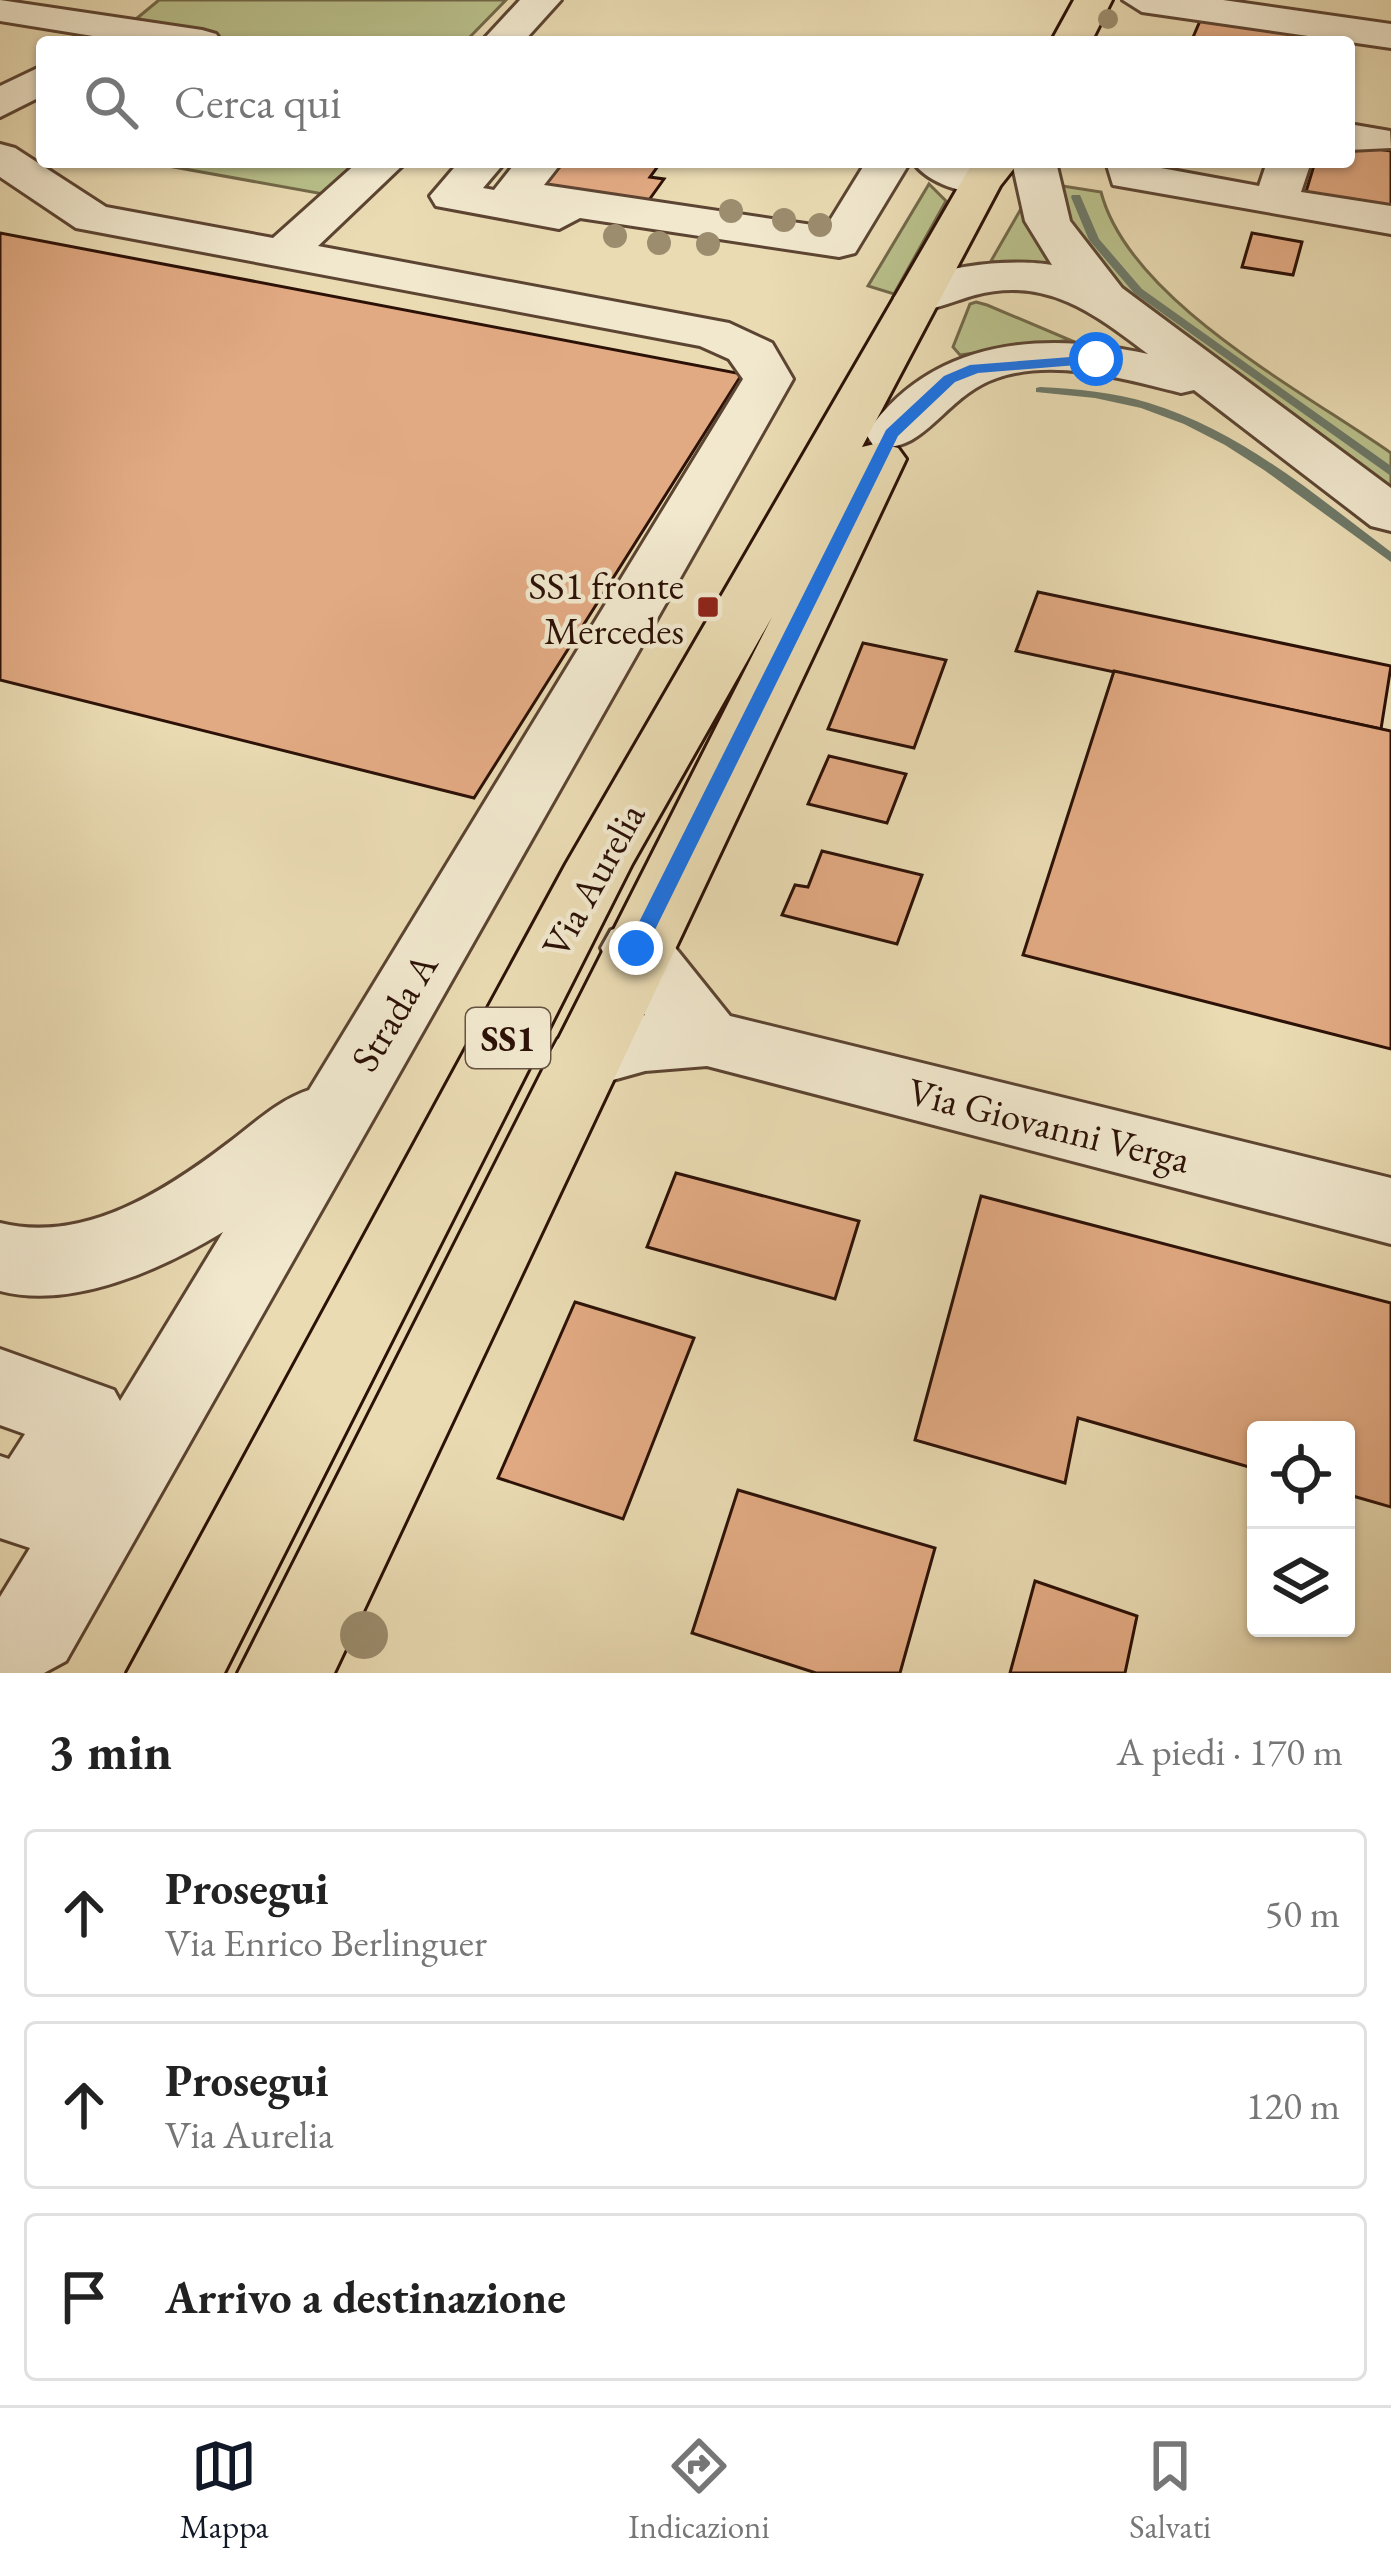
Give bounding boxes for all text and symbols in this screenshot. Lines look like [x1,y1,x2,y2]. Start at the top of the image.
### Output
search box [36,36,1355,168]
icon: search [78,69,144,135]
text: Cerca qui [174,73,341,131]
route start [1069,332,1123,386]
place label: SS1 fronte Mercedes [528,560,684,656]
marker: SS1 fronte Mercedes [695,594,721,620]
street label: Via Aurelia [530,794,656,966]
route end [609,921,663,975]
street label: Strada A [339,943,450,1080]
road number: SS1 [466,1008,550,1068]
street label: Via Giovanni Verga [903,1065,1196,1185]
map controls [1247,1421,1355,1637]
button: locate [1247,1421,1355,1529]
button: layers [1247,1529,1355,1637]
text: 3 min [48,1718,172,1784]
text: A piedi · 170 m [1117,1726,1343,1777]
text: Prosegui [165,1859,329,1917]
icon: ahead [51,1880,117,1946]
text: 50 m [1264,1888,1340,1939]
text: Via Enrico Berlinguer [165,1917,487,1968]
text: Prosegui [165,2051,329,2109]
icon: ahead [51,2072,117,2138]
text: 120 m [1246,2080,1340,2131]
text: Via Aurelia [165,2109,334,2160]
icon: arrive [51,2264,117,2330]
text: Arrivo a destinazione [165,2268,566,2326]
tab: Mappa [180,2433,269,2548]
tab: Indicazioni [628,2433,770,2548]
tab: Salvati [1129,2433,1211,2548]

